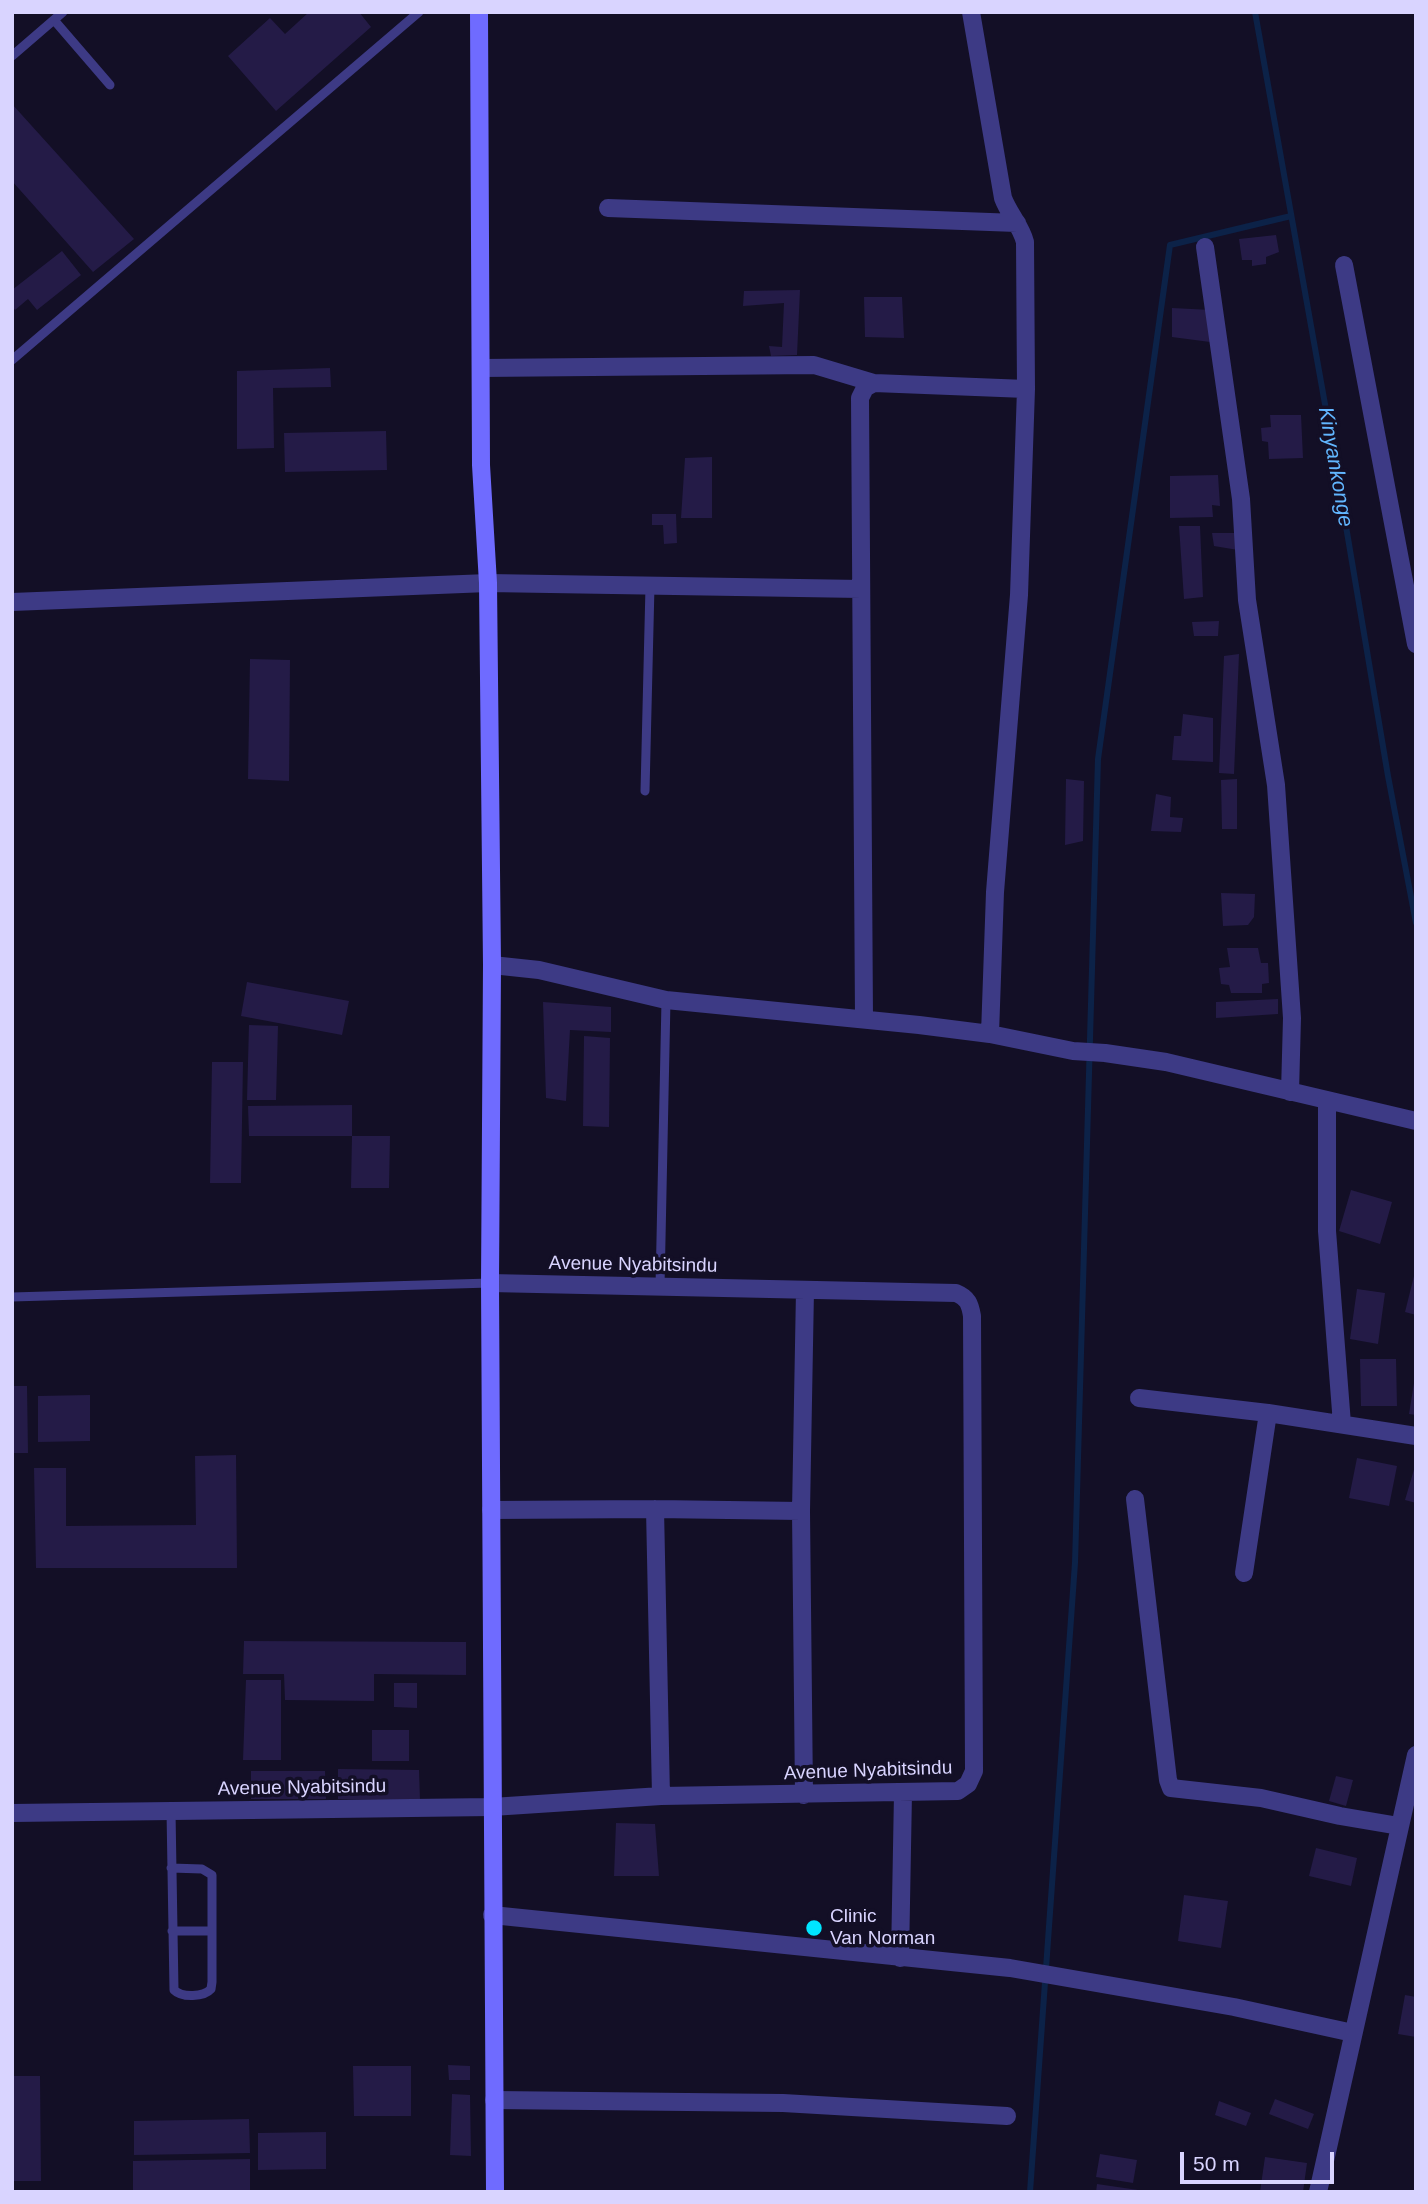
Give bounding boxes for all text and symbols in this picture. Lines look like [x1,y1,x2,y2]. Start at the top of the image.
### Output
water label: Kinyankonge [1312,405,1358,529]
street label: Avenue Nyabitsindu [548,1252,718,1278]
street label: Avenue Nyabitsindu [783,1757,953,1785]
street label: Avenue Nyabitsindu [217,1775,387,1801]
place label: Clinic Van Norman [830,1906,935,1950]
marker: Clinic Van Norman [804,1918,824,1938]
scale bar [1183,2138,1337,2182]
text: 50 m [1193,2152,1240,2175]

